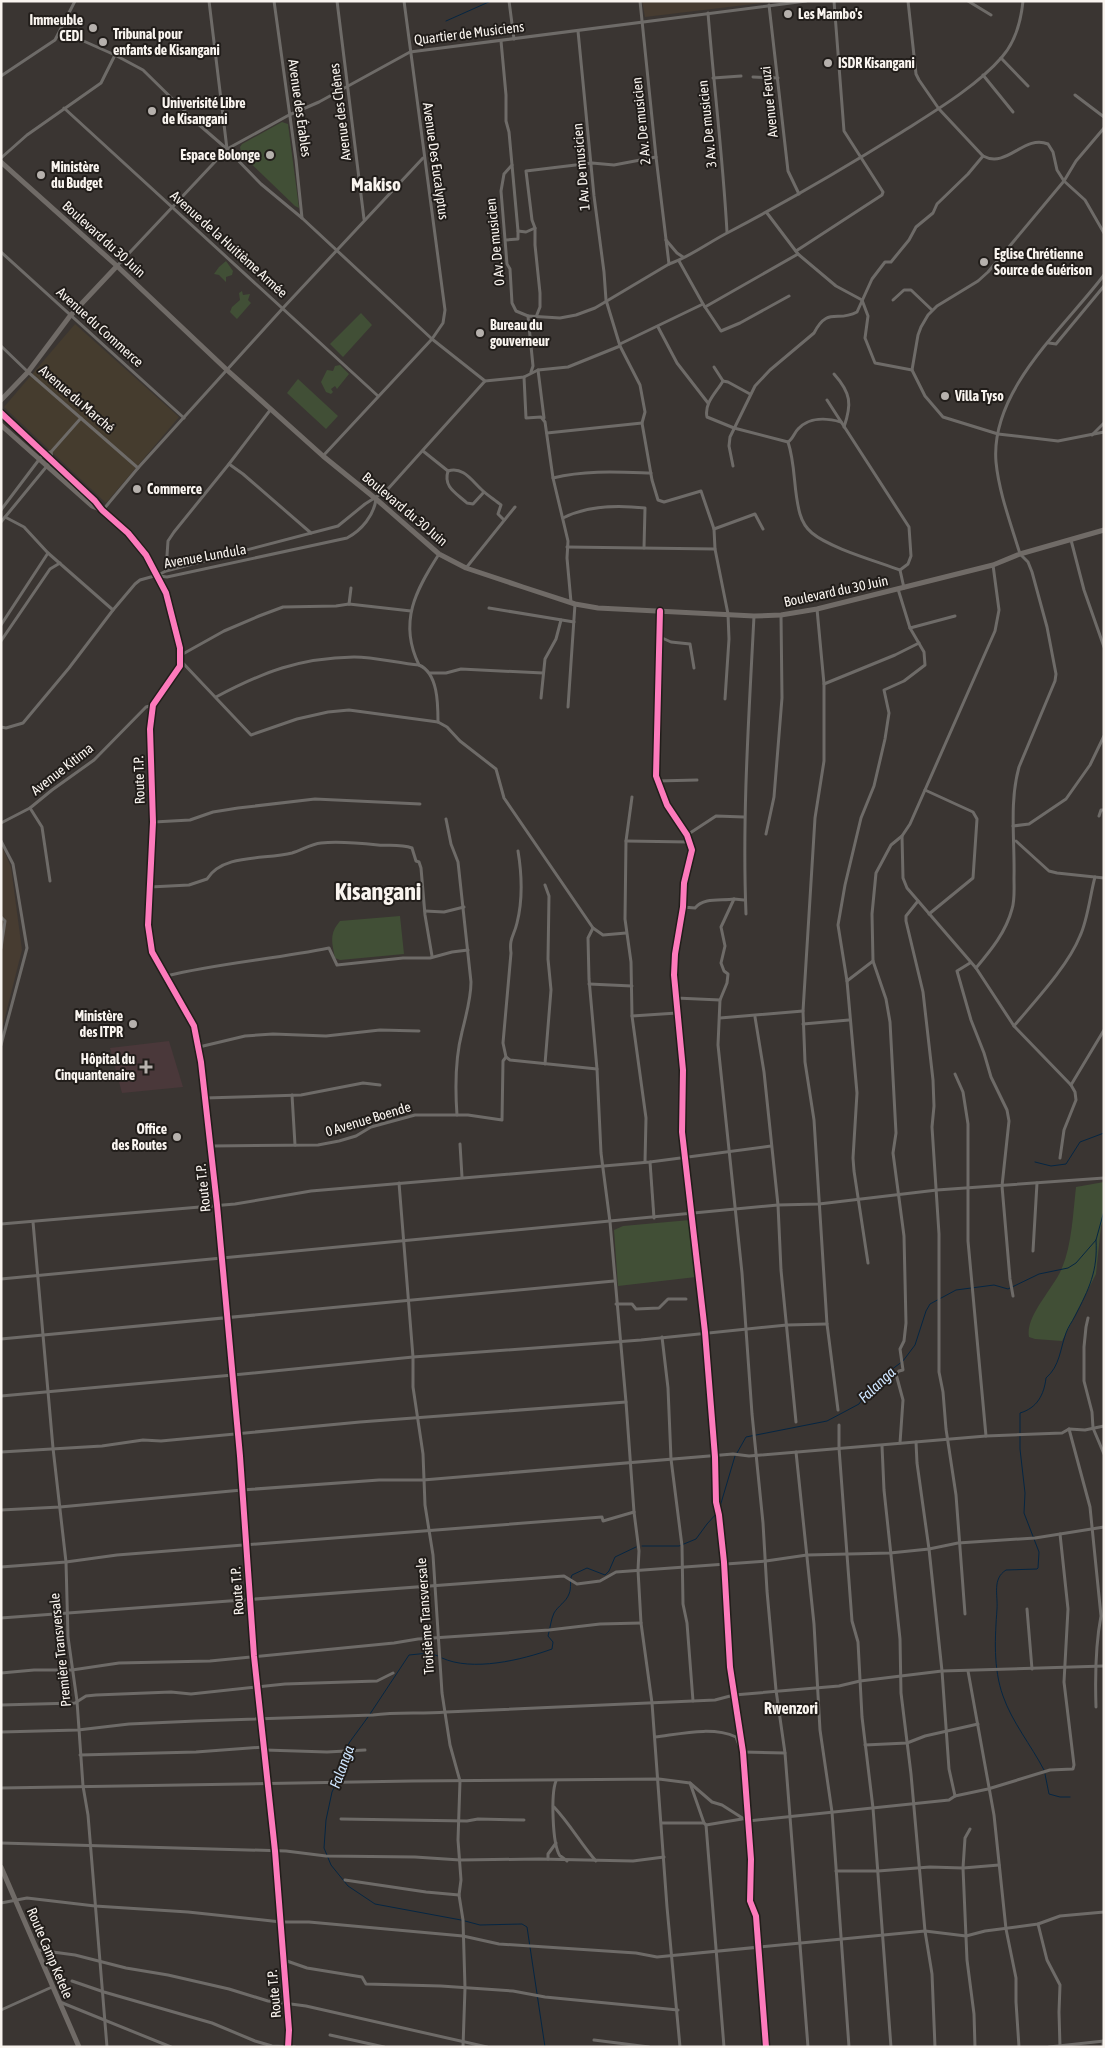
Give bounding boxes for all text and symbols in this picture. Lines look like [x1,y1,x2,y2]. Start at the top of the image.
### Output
place label: Les Mambo's [798,6,863,22]
marker: Les Mambo's [782,8,794,20]
place label: Immeuble CEDI [30,12,83,44]
street label: Quartier de Musiciens [413,18,525,48]
marker: Immeuble CEDI [87,22,99,34]
place label: Tribunal pour enfants de Kisangani [113,26,220,58]
marker: Tribunal pour enfants de Kisangani [97,36,109,48]
place label: ISDR Kisangani [838,55,915,71]
marker: ISDR Kisangani [822,57,834,69]
street label: Avenue des Érables [285,58,315,158]
street label: Avenue des Chênes [326,62,354,162]
street label: Avenue Feruzi [757,66,781,138]
street label: 2 Av. De musicien [628,77,654,165]
street label: 3 Av. De musicien [694,80,720,168]
place label: Univerisité Libre de Kisangani [162,95,246,127]
street label: Avenue Des Eucalyptus [420,102,452,221]
marker: Univerisité Libre de Kisangani [146,105,158,117]
street label: 1 Av. De musicien [569,123,593,211]
place label: Espace Bolonge [180,147,260,163]
marker: Espace Bolonge [264,149,276,161]
place label: Ministère du Budget [51,159,102,191]
marker: Ministère du Budget [35,169,47,181]
district label: Makiso [351,173,401,195]
street label: Avenue de la Huitième Armée [167,187,291,301]
street label: Boulevard du 30 Juin [59,198,149,280]
street label: 0 Av. De musicien [482,198,508,286]
place label: Eglise Chrétienne Source de Guérison [994,246,1092,278]
marker: Eglise Chrétienne Source de Guérison [978,256,990,268]
street label: Avenue du Commerce [53,284,147,370]
place label: Bureau du gouverneur [490,317,550,349]
marker: Bureau du gouverneur [474,327,486,339]
street label: Avenue du Marché [36,362,118,436]
place label: Villa Tyso [954,388,1004,404]
marker: Villa Tyso [939,390,951,402]
street label: Boulevard du 30 Juin [359,469,451,549]
place label: Commerce [147,481,202,497]
marker: Commerce [131,483,143,495]
street label: Avenue Lundula [163,541,247,571]
street label: Boulevard du 30 Juin [782,572,890,610]
street label: Avenue Kitima [28,740,96,798]
street label: Route T.P. [130,756,148,804]
district label: Kisangani [335,878,421,905]
place label: Ministère des ITPR [75,1008,123,1040]
marker: Ministère des ITPR [127,1018,139,1030]
place label: Hôpital du Cinquantenaire [55,1051,135,1083]
marker: Hôpital du Cinquantenaire [139,1060,153,1074]
street label: 0 Avenue Boende [323,1098,413,1140]
place label: Office des Routes [112,1121,167,1153]
marker: Office des Routes [171,1131,183,1143]
street label: Route T.P. [193,1163,213,1213]
water label: Falanga [855,1363,899,1406]
street label: Troisième Transversale [413,1557,437,1675]
street label: Route T.P. [227,1566,247,1616]
street label: Première Transversale [46,1592,74,1708]
district label: Rwenzori [764,1699,818,1717]
water label: Falanga [326,1743,357,1791]
street label: Route Camp Ketele [24,1905,76,2001]
street label: Route T.P. [264,1969,284,2019]

